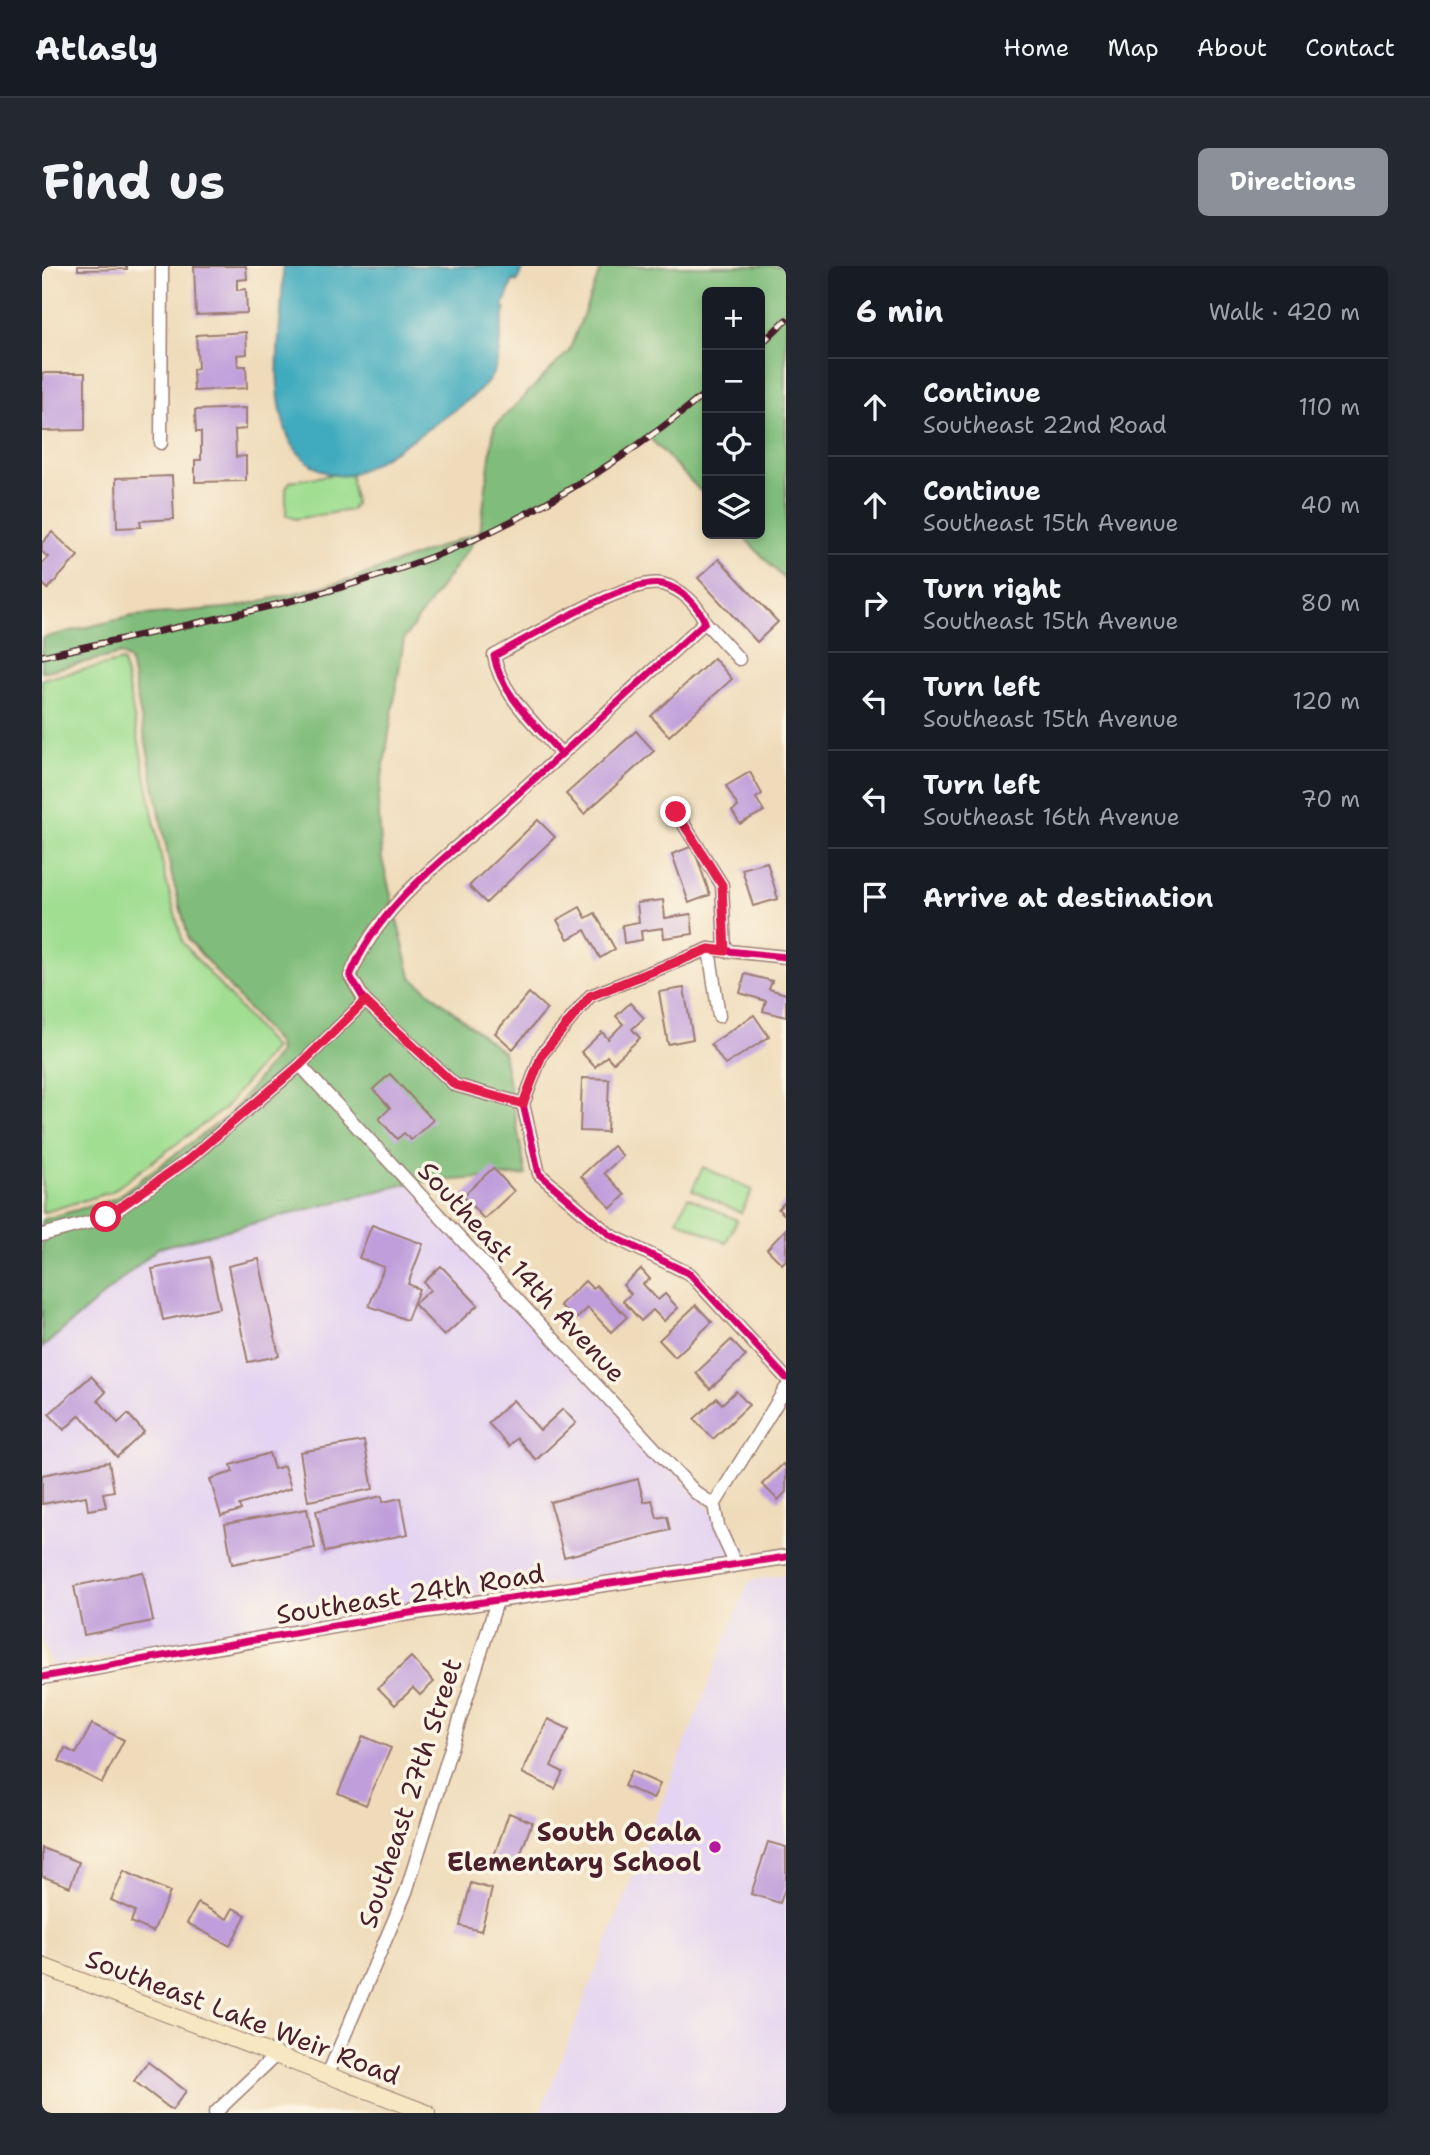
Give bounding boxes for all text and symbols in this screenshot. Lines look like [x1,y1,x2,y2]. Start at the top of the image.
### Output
text: Atlasly [35,26,158,71]
text: Home [1003,32,1069,64]
text: Map [1107,32,1159,64]
text: About [1197,32,1267,64]
text: Contact [1305,32,1395,64]
button: Directions [1198,148,1388,216]
text: Find us [42,149,225,215]
map controls [702,287,765,539]
button: + [702,287,765,350]
text: 6 min [856,291,943,332]
text: Walk · 420 m [1209,297,1360,327]
button: − [702,350,765,413]
text: Continue [923,375,1041,410]
icon: ahead [856,388,894,426]
text: 110 m [1298,392,1360,422]
text: Southeast 22nd Road [923,410,1167,440]
button: locate [702,413,765,476]
text: Continue [923,473,1041,508]
button: layers [702,476,765,539]
icon: ahead [856,486,894,524]
text: 40 m [1300,490,1360,520]
text: Southeast 15th Avenue [923,508,1179,538]
text: Turn right [923,571,1061,606]
icon: right [856,584,894,622]
text: 80 m [1301,588,1360,618]
text: Southeast 15th Avenue [923,606,1179,636]
text: Turn left [923,669,1040,704]
icon: left [856,682,894,720]
text: 120 m [1292,686,1360,716]
text: Southeast 15th Avenue [923,704,1179,734]
text: Turn left [923,767,1040,802]
icon: left [856,780,894,818]
text: 70 m [1301,784,1360,814]
route end [660,796,691,827]
text: Southeast 16th Avenue [923,802,1180,832]
icon: arrive [856,878,894,916]
text: Arrive at destination [923,880,1213,915]
street label: Southeast 14th Avenue [411,1154,634,1390]
route start [90,1201,121,1232]
street label: Southeast 24th Road [273,1555,546,1632]
street label: Southeast 27th Street [349,1654,470,1932]
place label: South Ocala Elementary School [447,1814,701,1879]
marker: South Ocala Elementary School [707,1839,723,1855]
street label: Southeast Lake Weir Road [81,1940,405,2093]

